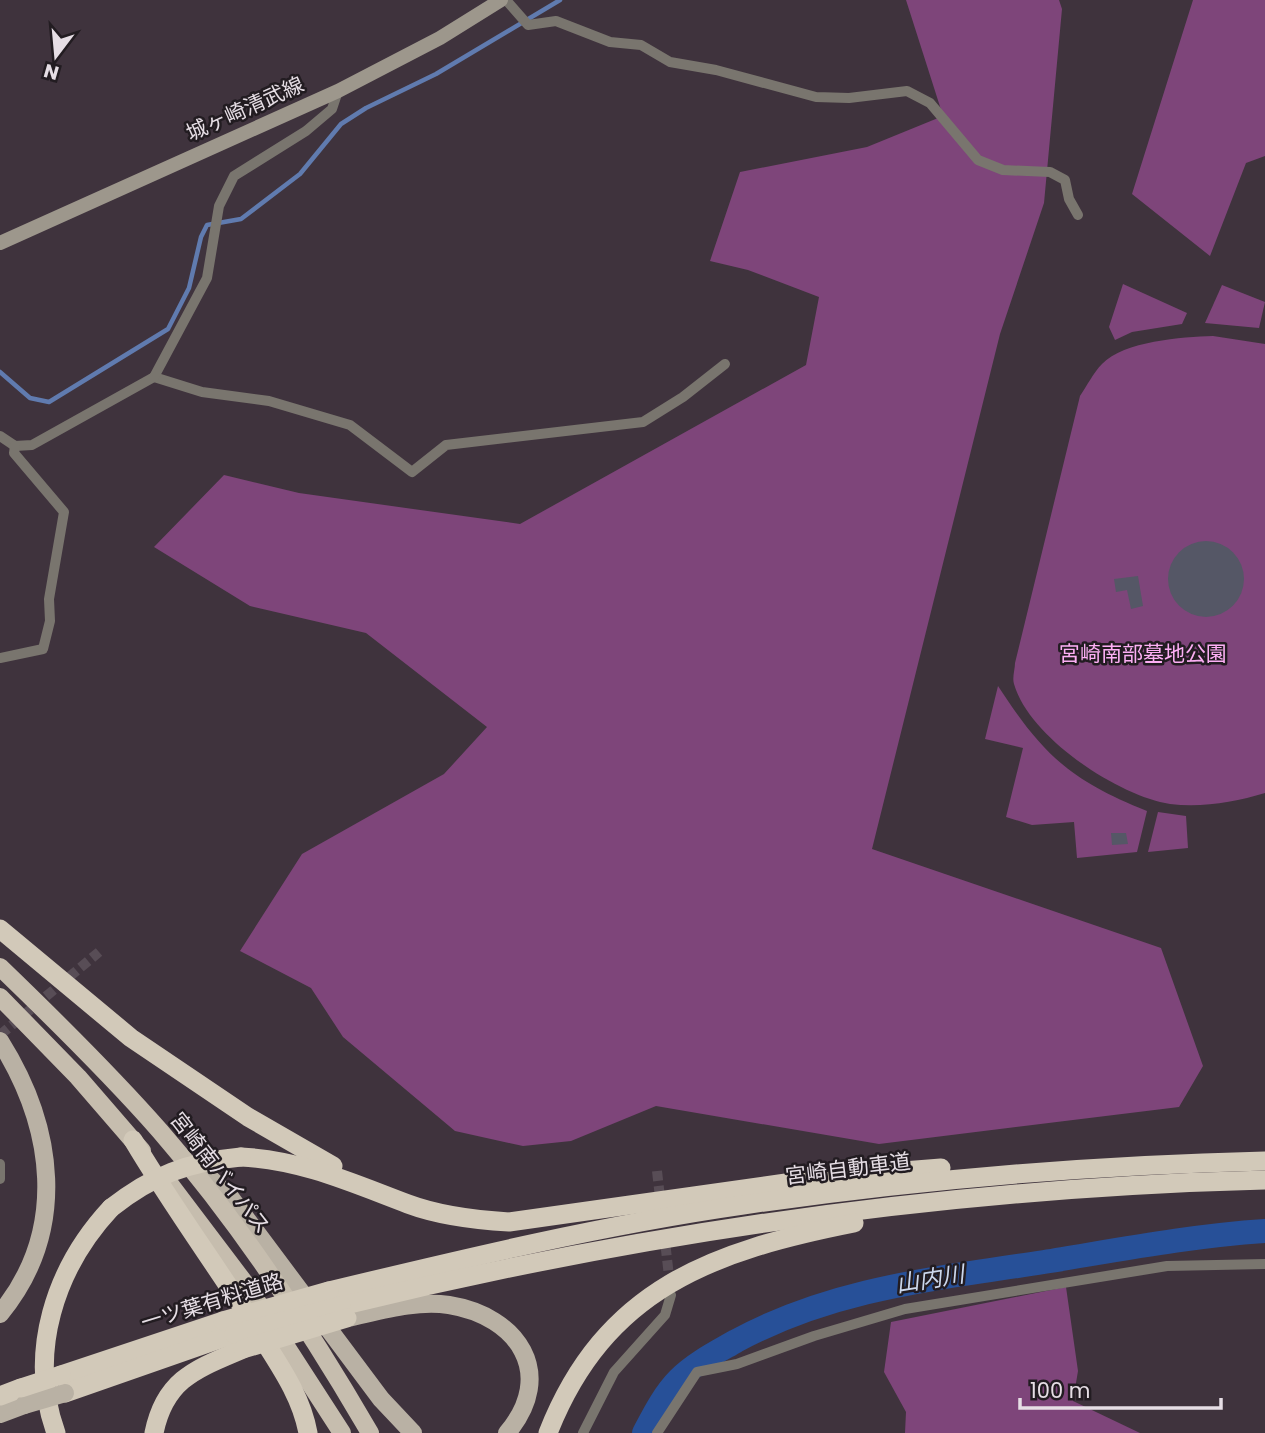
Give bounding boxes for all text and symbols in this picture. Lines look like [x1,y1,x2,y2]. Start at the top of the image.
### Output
north arrow [21,21,91,91]
text: N [41,57,62,87]
street label: 城ヶ崎清武線 [181,70,308,147]
park label: 宮崎南部墓地公園 [1059,639,1227,668]
street label: 宮崎南バイパス [164,1106,277,1239]
street label: 宮崎自動車道 [784,1146,912,1191]
water label: 山内川 [893,1257,970,1300]
street label: 一ツ葉有料道路 [137,1266,286,1337]
scale bar [1020,1366,1221,1410]
text: 100 m [1030,1376,1090,1405]

